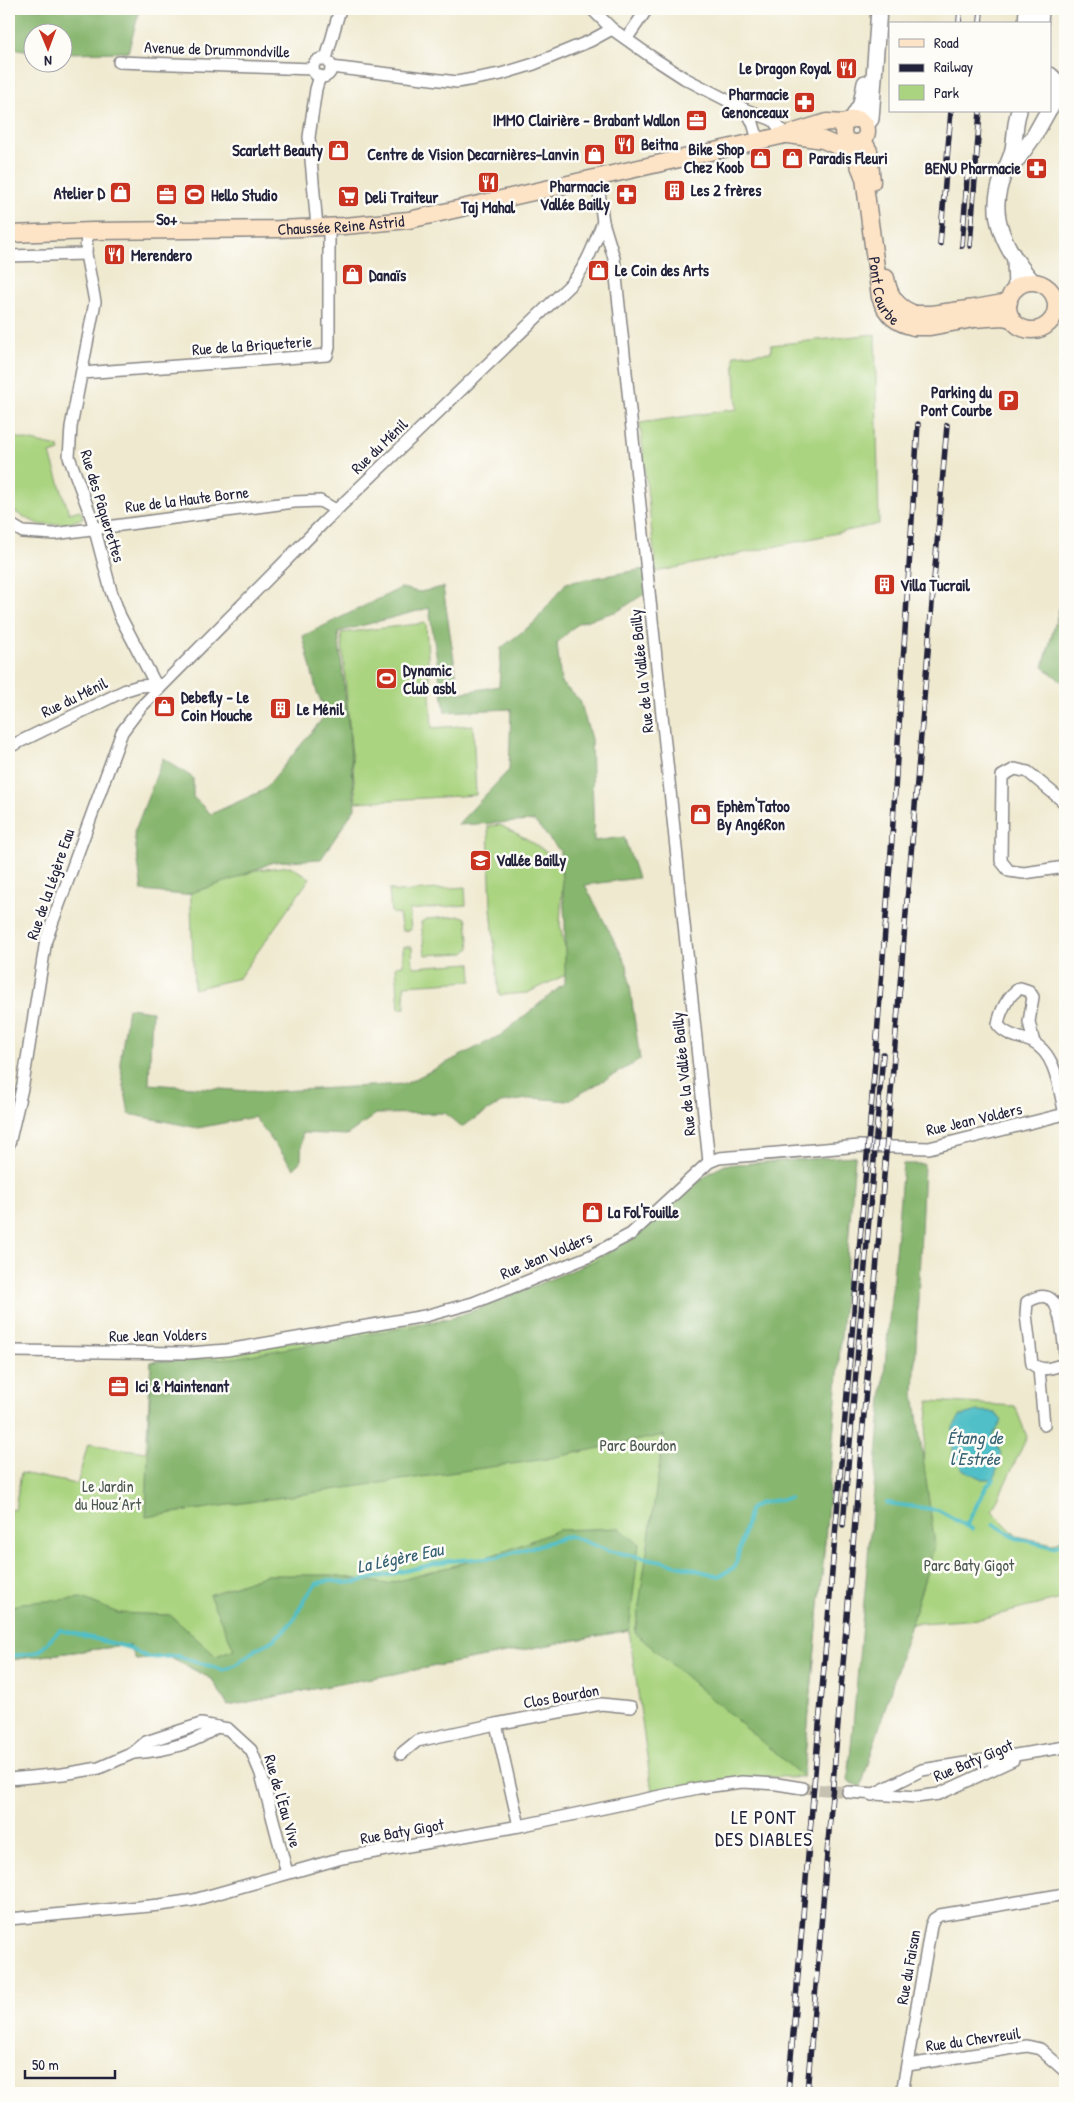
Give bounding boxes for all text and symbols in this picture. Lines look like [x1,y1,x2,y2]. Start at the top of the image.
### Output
north arrow [22,22,72,72]
legend [889,22,1052,112]
text: Road [934,32,959,53]
street label: Avenue de Drummondville [144,35,291,63]
text: N [44,52,52,71]
restaurant icon: Le Dragon Royal [835,56,859,80]
text: Railway [934,56,973,77]
place label: Le Dragon Royal [739,57,832,80]
text: Park [934,82,959,103]
place label: Pharmacie Genonceaux [722,83,790,123]
pharmacy icon: Pharmacie Genonceaux [793,91,817,115]
office icon: IMMO Clairière - Brabant Wallon [684,108,708,132]
place label: IMMO Clairière - Brabant Wallon [493,109,680,131]
restaurant icon: Beitna [613,132,637,156]
place label: Beitna [641,133,679,155]
shop icon: Scarlett Beauty [327,138,351,162]
place label: Bike Shop Chez Koob [684,138,744,178]
place label: Scarlett Beauty [232,139,323,162]
shop icon: Centre de Vision Decarnières-Lanvin [583,142,607,166]
place label: Centre de Vision Decarnières-Lanvin [367,143,579,165]
shop icon: Bike Shop Chez Koob [748,146,772,170]
shop icon: Paradis Fleuri [781,146,805,170]
place label: Paradis Fleuri [809,147,888,169]
pharmacy icon: BENU Pharmacie [1025,156,1049,180]
place label: BENU Pharmacie [925,157,1022,179]
restaurant icon: Taj Mahal [476,171,500,195]
place label: Pharmacie Vallée Bailly [540,175,611,216]
building icon: Les 2 frères [663,178,687,202]
place label: Les 2 frères [691,179,762,201]
shop icon: Atelier D [109,181,133,205]
place label: Atelier D [54,182,105,204]
office icon: So+ [155,183,179,207]
sports icon: Hello Studio [183,183,207,207]
pharmacy icon: Pharmacie Vallée Bailly [614,183,638,207]
place label: Hello Studio [211,184,278,206]
supermarket icon: Deli Traiteur [337,185,361,209]
place label: Deli Traiteur [365,186,439,208]
place label: Taj Mahal [460,196,516,218]
place label: So+ [156,208,178,230]
street label: Chaussée Reine Astrid [277,209,405,240]
restaurant icon: Merendero [103,243,127,267]
place label: Merendero [131,244,192,266]
street label: Pont Courbe [864,255,905,331]
shop icon: Le Coin des Arts [587,258,611,282]
place label: Le Coin des Arts [615,259,710,281]
shop icon: Danaïs [341,263,365,287]
place label: Danaïs [369,264,407,286]
street label: Rue de la Briqueterie [191,330,313,360]
place label: Parking du Pont Courbe [921,381,993,421]
parking icon: Parking du Pont Courbe [996,389,1020,413]
street label: Rue du Ménil [346,413,413,479]
street label: Rue des Pâquerettes [75,447,131,565]
street label: Rue de la Haute Borne [124,480,251,517]
building icon: Villa Tucrail [872,573,896,597]
place label: Villa Tucrail [900,574,971,596]
street label: Rue de la Vallée Bailly [624,608,658,734]
place label: Dynamic Club asbl [403,659,457,699]
sports icon: Dynamic Club asbl [375,667,399,691]
street label: Rue du Ménil [37,671,111,722]
place label: Debefly - Le Coin Mouche [181,686,253,726]
shop icon: Debefly - Le Coin Mouche [153,694,177,718]
building icon: Le Ménil [269,697,293,721]
place label: Le Ménil [297,698,345,720]
place label: Ephèm'Tatoo By AngéRon [717,795,790,836]
shop icon: Ephèm'Tatoo By AngéRon [689,803,713,827]
street label: Rue de la Légère Eau [21,825,79,942]
school or university icon: Vallée Bailly [468,848,492,872]
place label: Vallée Bailly [496,849,566,872]
street label: Rue de la Vallée Bailly [666,1011,700,1137]
street label: Rue Jean Volders [924,1097,1024,1141]
shop icon: La Fol'Fouille [580,1200,604,1224]
place label: La Fol'Fouille [608,1201,680,1223]
street label: Rue Jean Volders [497,1226,595,1284]
street label: Rue Jean Volders [109,1323,207,1347]
office icon: Ici & Maintenant [107,1374,131,1398]
place label: Ici & Maintenant [135,1375,230,1397]
water label: Étang de l'Estrée [947,1425,1004,1471]
park label: Parc Bourdon [599,1434,677,1456]
park label: Le Jardin du Houz’Art [75,1475,142,1515]
water label: La Légère Eau [355,1536,447,1579]
park label: Parc Baty Gigot [924,1554,1015,1576]
street label: Clos Bourdon [521,1679,601,1713]
street label: Rue Baty Gigot [930,1733,1017,1787]
street label: Rue de l'Eau Vive [259,1752,307,1851]
district label: LE PONT DES DIABLES [715,1804,813,1852]
street label: Rue Baty Gigot [359,1813,446,1849]
street label: Rue du Faisan [891,1928,925,2006]
street label: Rue du Chevreuil [924,2021,1022,2057]
scale bar [25,2047,115,2079]
text: 50 m [32,2054,59,2075]

